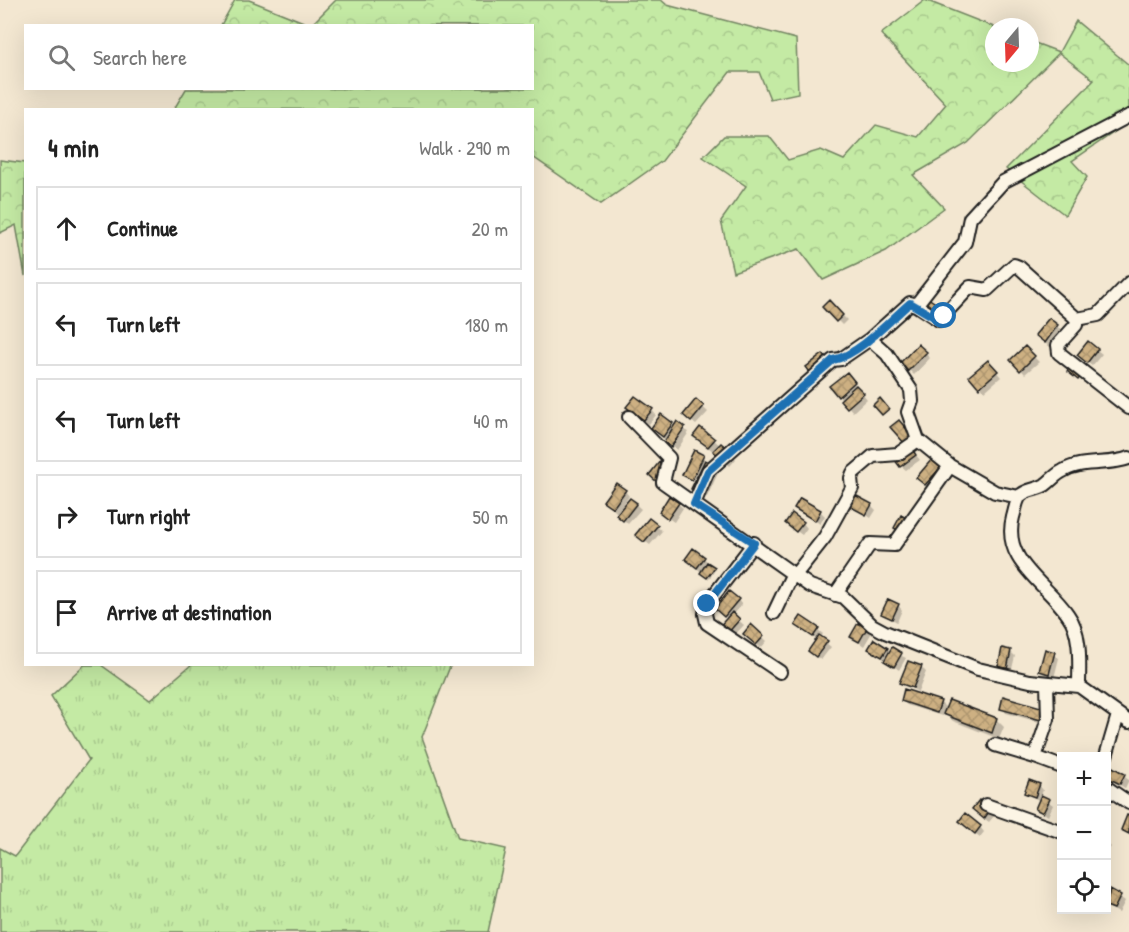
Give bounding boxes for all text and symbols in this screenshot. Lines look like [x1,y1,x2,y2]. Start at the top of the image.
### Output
north arrow [985,18,1039,72]
search box [24,24,534,90]
icon: search [45,41,78,74]
text: Search here [93,42,187,72]
text: 4 min [48,130,99,165]
text: Walk · 290 m [419,134,510,161]
icon: ahead [50,212,83,245]
text: Continue [107,213,178,243]
text: 20 m [471,215,508,242]
route start [930,302,956,328]
icon: left [50,308,83,341]
text: Turn left [107,309,180,339]
text: 180 m [465,311,508,338]
icon: left [50,404,83,437]
text: Turn left [107,405,180,435]
text: 40 m [473,407,508,434]
icon: right [50,500,83,533]
text: Turn right [107,501,190,531]
text: 50 m [472,503,508,530]
route end [693,590,719,616]
icon: arrive [50,596,83,629]
text: Arrive at destination [107,597,272,627]
map controls [1057,752,1111,914]
button: + [1057,752,1111,806]
button: − [1057,806,1111,860]
button: locate [1057,860,1111,914]

